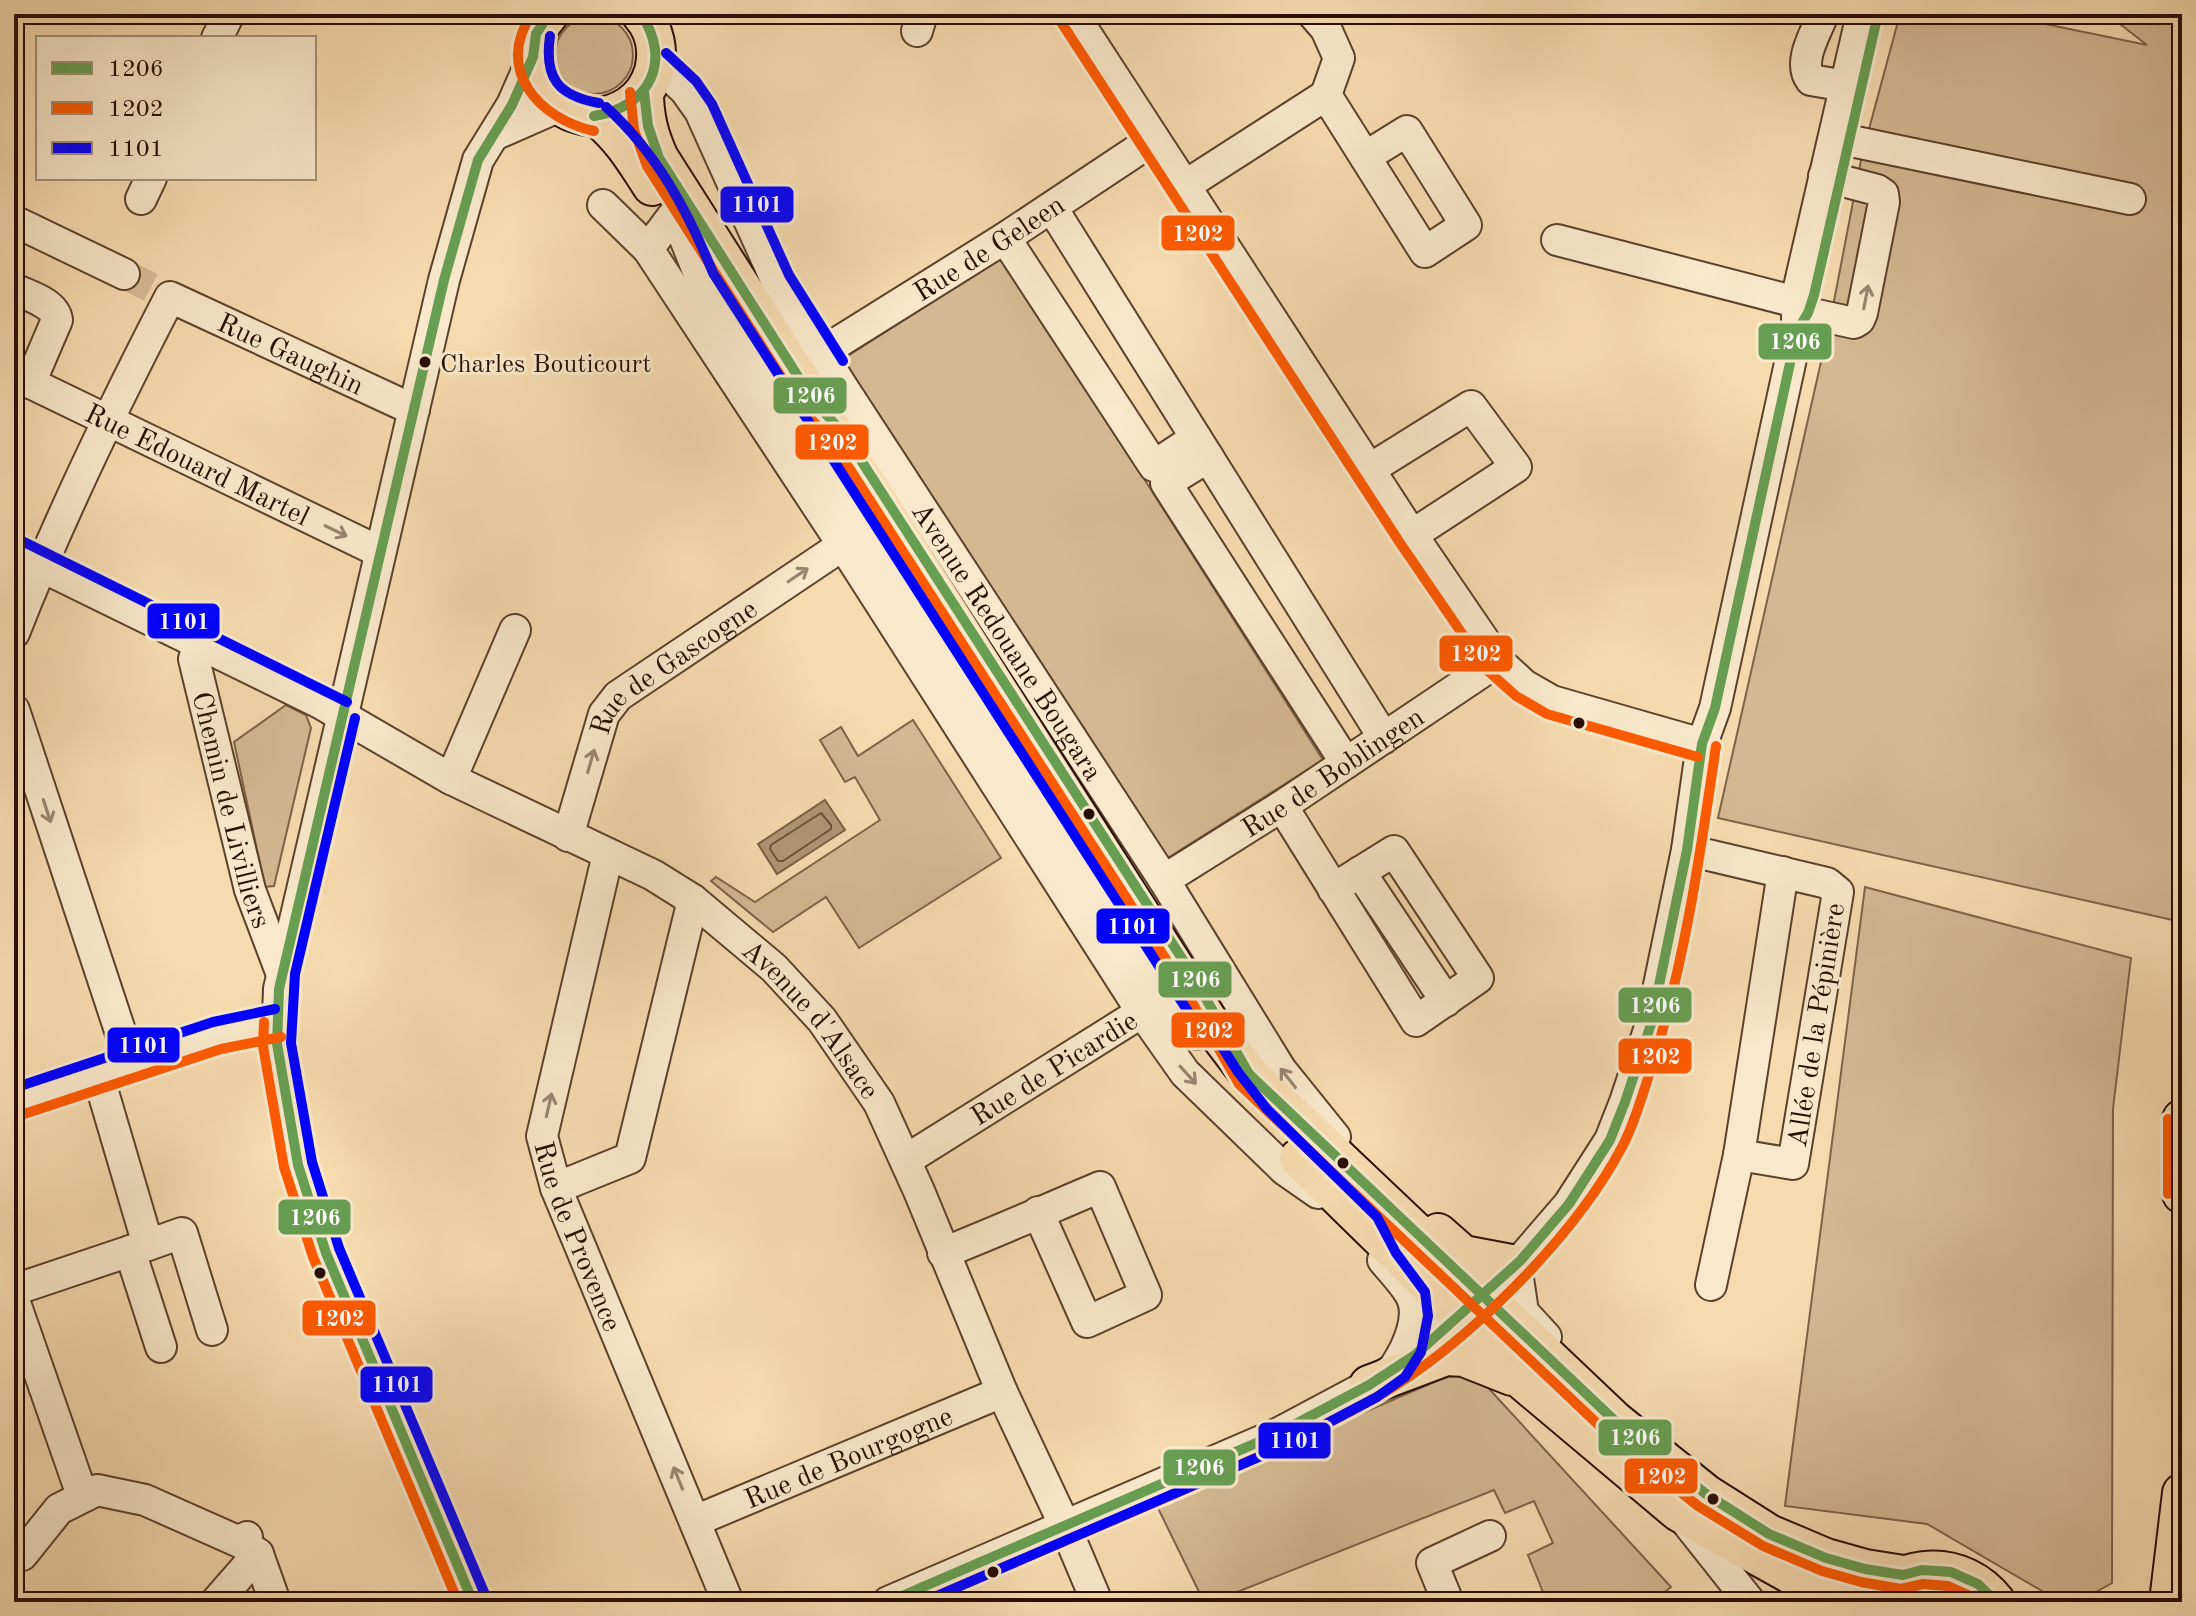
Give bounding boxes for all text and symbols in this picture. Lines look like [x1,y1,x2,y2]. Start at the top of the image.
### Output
legend [36,36,316,180]
text: 1206 [108,58,164,82]
text: 1202 [108,98,164,122]
text: 1101 [108,138,164,162]
line badge: 1101 [719,185,795,224]
street label: Rue de Geleen [910,192,1070,308]
text: 1101 [731,195,783,217]
line badge: 1202 [1160,214,1236,252]
text: 1202 [1172,224,1224,246]
one-way arrow [1859,284,1874,310]
street label: Rue Gaughin [212,310,367,402]
line badge: 1206 [1757,322,1833,361]
text: 1206 [1769,332,1821,354]
place label: Charles Bouticourt [440,352,651,378]
marker: Charles Bouticourt [417,354,433,370]
line badge: 1206 [772,376,848,415]
text: 1206 [784,386,836,408]
street label: Rue Edouard Martel [80,400,313,533]
line badge: 1202 [794,423,870,461]
text: 1202 [806,433,858,455]
street label: Avenue Redouane Bougara [905,499,1106,787]
one-way arrow [324,523,348,539]
one-way arrow [786,567,808,584]
street label: Rue de Gascogne [588,596,763,738]
line badge: 1101 [146,602,221,640]
text: 1101 [158,612,210,634]
line badge: 1202 [1438,634,1514,673]
text: 1202 [1450,644,1502,666]
street label: Chemin de Livilliers [185,689,274,933]
street label: Rue de Boblingen [1238,704,1430,844]
unlabelled marker [1571,715,1587,731]
one-way arrow [584,748,599,774]
one-way arrow [40,797,55,823]
unlabelled marker [1081,806,1097,822]
street label: Allée de la Pépinière [1785,901,1851,1150]
line badge: 1101 [1095,907,1171,945]
text: 1101 [1107,917,1159,939]
street label: Avenue d'Alsace [736,936,883,1105]
line badge: 1206 [1157,960,1233,999]
text: 1206 [1169,970,1221,992]
line badge: 1206 [1617,986,1693,1024]
text: 1206 [1629,996,1681,1018]
street label: Rue de Picardie [967,1008,1143,1133]
line badge: 1202 [1170,1011,1246,1049]
text: 1202 [1182,1021,1234,1043]
line badge: 1101 [106,1026,181,1064]
text: 1101 [118,1036,170,1058]
line badge: 1202 [1617,1037,1693,1075]
text: 1202 [1629,1047,1681,1069]
one-way arrow [1179,1064,1197,1084]
one-way arrow [1279,1068,1296,1089]
one-way arrow [542,1093,557,1119]
street label: Rue de Provence [527,1139,625,1336]
unlabelled marker [1335,1155,1351,1171]
line badge: 1206 [277,1198,352,1236]
text: 1206 [289,1208,341,1230]
unlabelled marker [312,1265,328,1281]
line badge: 1202 [301,1299,377,1337]
text: 1202 [313,1309,365,1331]
line badge: 1101 [359,1365,434,1404]
text: 1101 [371,1375,423,1397]
street label: Rue de Bourgogne [741,1403,957,1516]
line badge: 1206 [1597,1418,1673,1457]
line badge: 1101 [1257,1421,1332,1460]
text: 1206 [1609,1428,1661,1450]
text: 1101 [1269,1431,1321,1453]
line badge: 1206 [1162,1448,1237,1487]
line badge: 1202 [1623,1457,1699,1495]
text: 1206 [1173,1458,1225,1480]
one-way arrow [670,1466,684,1491]
text: 1202 [1635,1467,1687,1489]
unlabelled marker [1705,1491,1721,1507]
unlabelled marker [985,1564,1001,1580]

